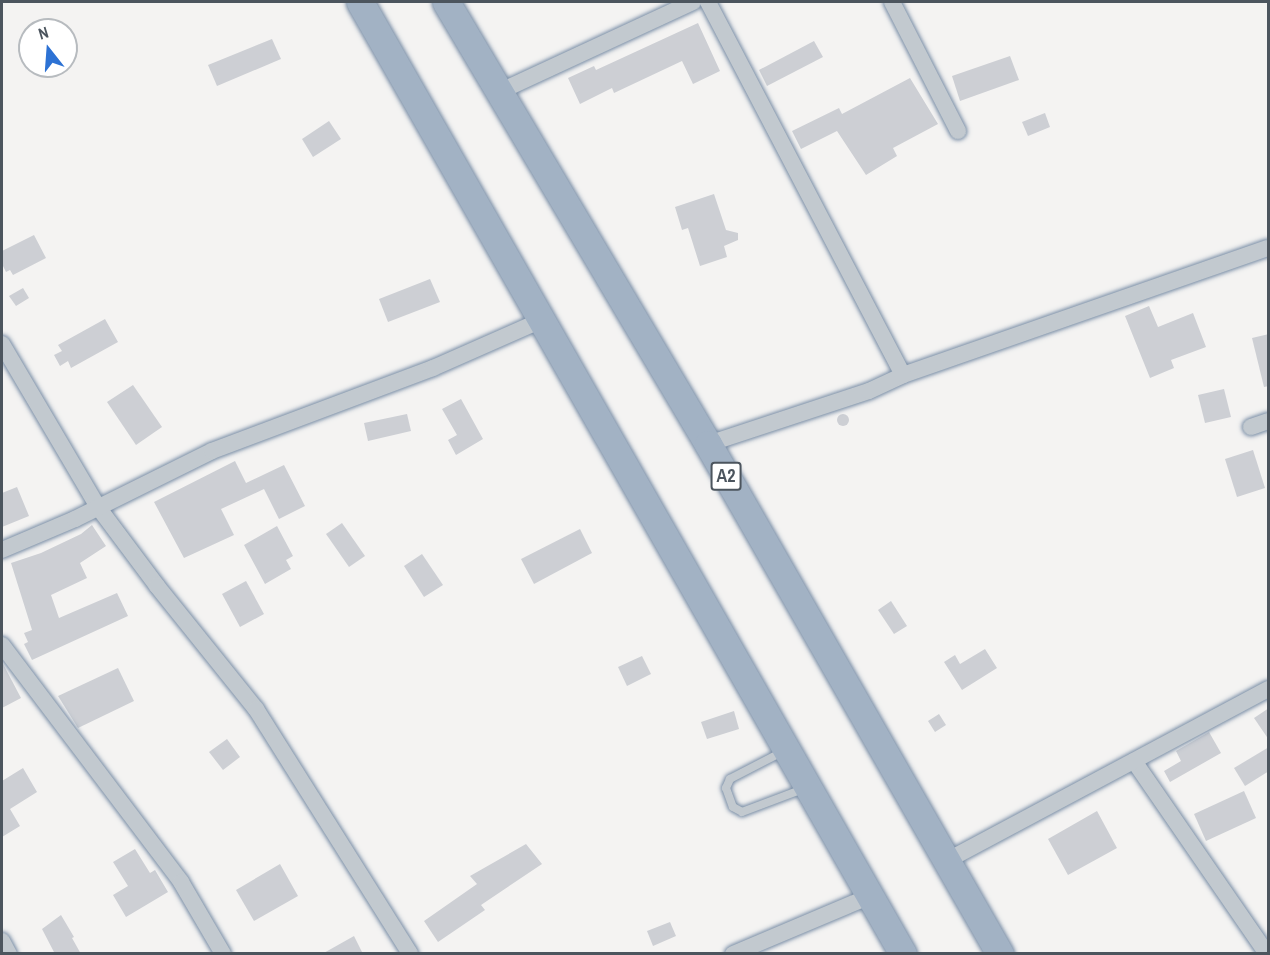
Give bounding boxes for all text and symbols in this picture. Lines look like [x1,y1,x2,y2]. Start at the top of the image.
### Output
north arrow [18,18,78,78]
text: N [36,21,51,45]
road number: A2 [710,461,742,491]

